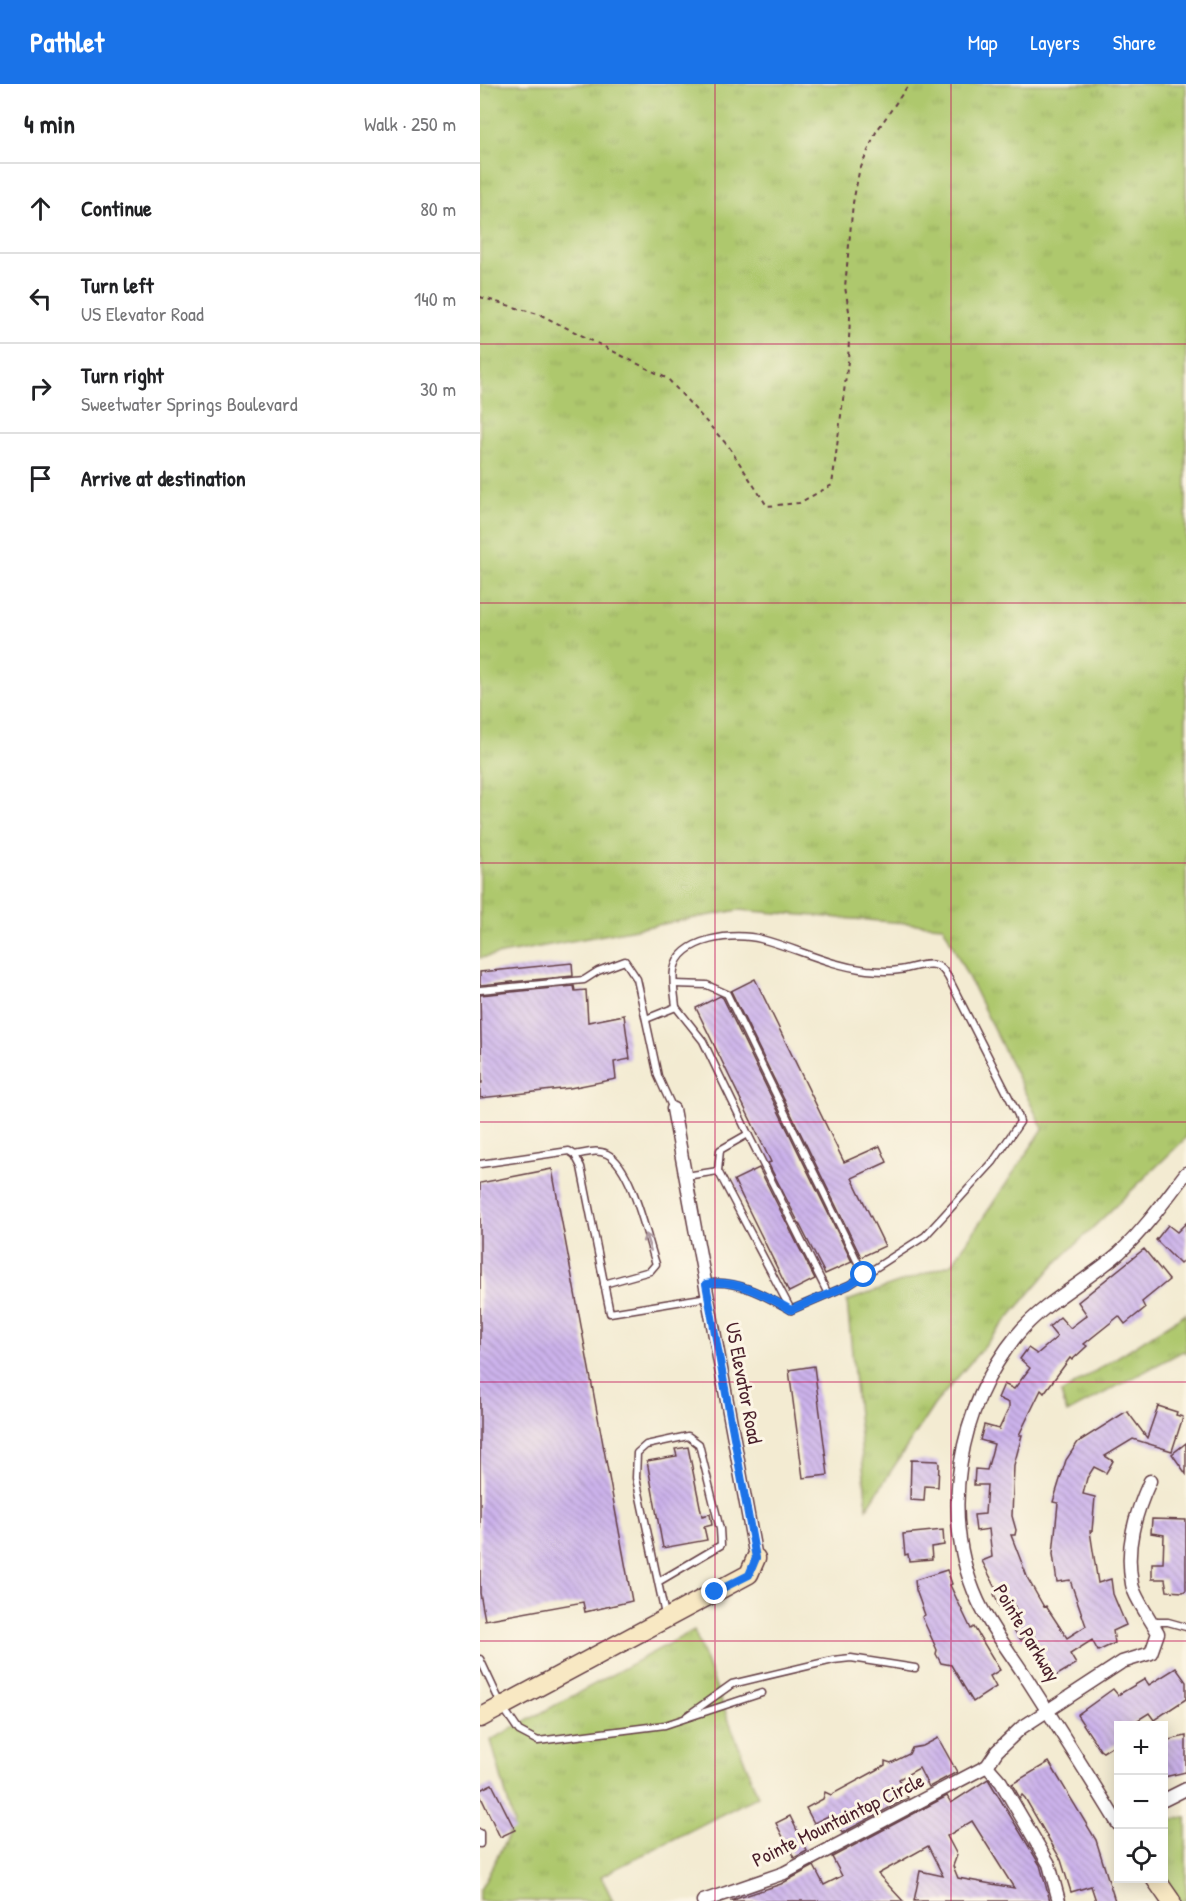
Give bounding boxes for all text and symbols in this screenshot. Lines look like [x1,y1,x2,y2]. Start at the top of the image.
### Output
text: Pathlet [30,23,104,61]
text: Map [968,28,997,57]
text: Layers [1030,28,1080,57]
text: Share [1113,28,1156,57]
text: 4 min [24,106,75,141]
text: Walk · 250 m [364,110,456,137]
icon: ahead [24,192,57,225]
text: Continue [81,193,152,223]
text: 80 m [420,195,456,222]
text: Turn left [81,270,154,300]
icon: left [24,282,57,315]
text: 140 m [414,285,456,312]
text: US Elevator Road [81,300,204,327]
text: Turn right [81,360,164,390]
icon: right [24,372,57,405]
text: 30 m [420,375,456,402]
text: Sweetwater Springs Boulevard [81,390,297,417]
icon: arrive [24,462,57,495]
text: Arrive at destination [81,463,246,493]
one-way arrow [642,1233,653,1252]
route start [850,1261,876,1287]
street label: US Elevator Road [720,1320,769,1446]
route end [701,1578,727,1604]
street label: Pointe Parkway [988,1579,1067,1687]
map controls [1114,1721,1168,1883]
button: + [1114,1721,1168,1775]
street label: Pointe Mountaintop Circle [747,1766,928,1873]
button: − [1114,1775,1168,1829]
button: locate [1114,1829,1168,1883]

